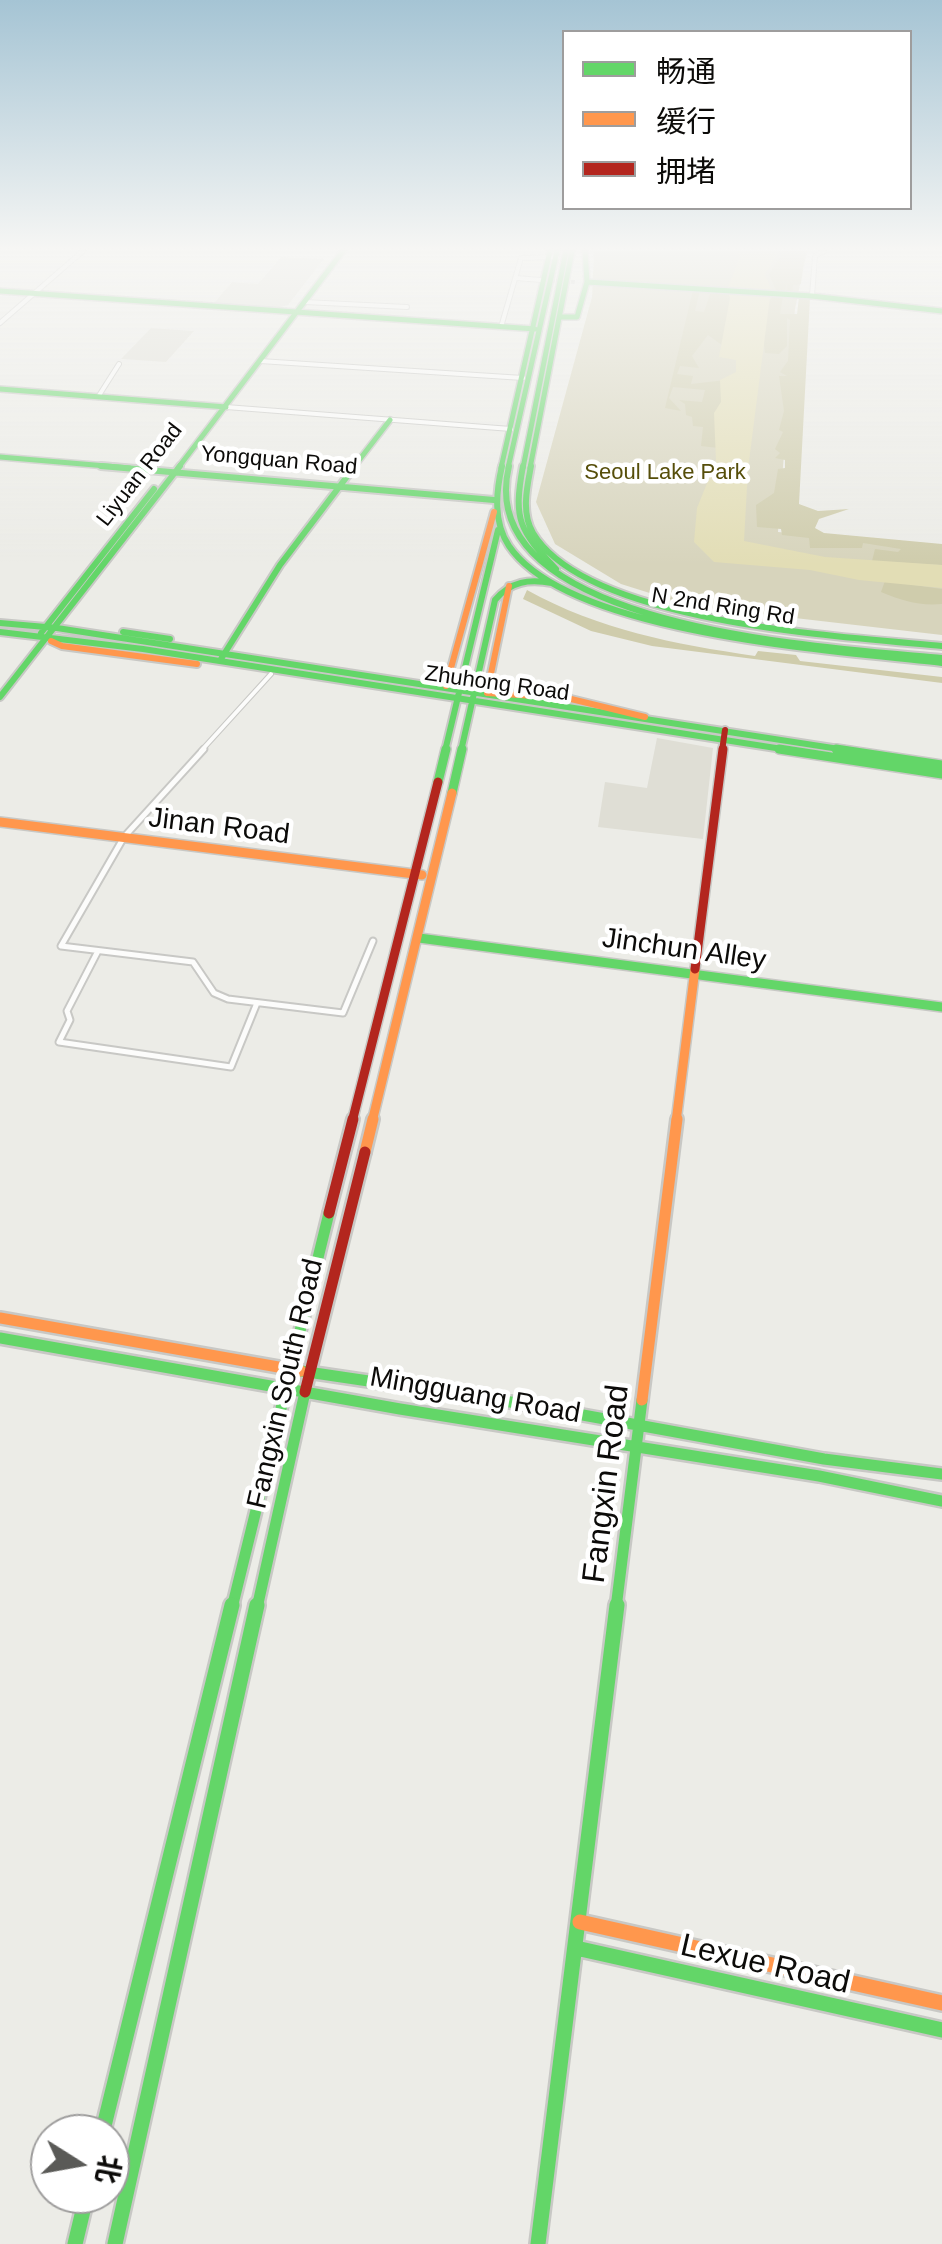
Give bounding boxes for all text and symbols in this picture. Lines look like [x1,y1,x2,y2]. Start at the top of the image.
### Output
legend [562,30,912,210]
text: 畅通 [656,55,716,88]
text: 缓行 [656,105,716,138]
text: 拥堵 [656,155,716,188]
street label: Liyuan Road [92,418,188,532]
street label: Yongquan Road [200,441,358,481]
park label: Seoul Lake Park [584,460,746,486]
street label: N 2nd Ring Rd [650,583,796,631]
street label: Zhuhong Road [423,661,571,707]
street label: Jinan Road [147,802,291,852]
street label: Jinchun Alley [600,922,768,978]
street label: Fangxin South Road [241,1256,331,1512]
street label: Mingguang Road [367,1361,583,1431]
street label: Fangxin Road [576,1383,638,1585]
street label: Lexue Road [677,1927,853,2003]
north arrow [30,2114,130,2214]
text: 北 [90,2153,126,2186]

